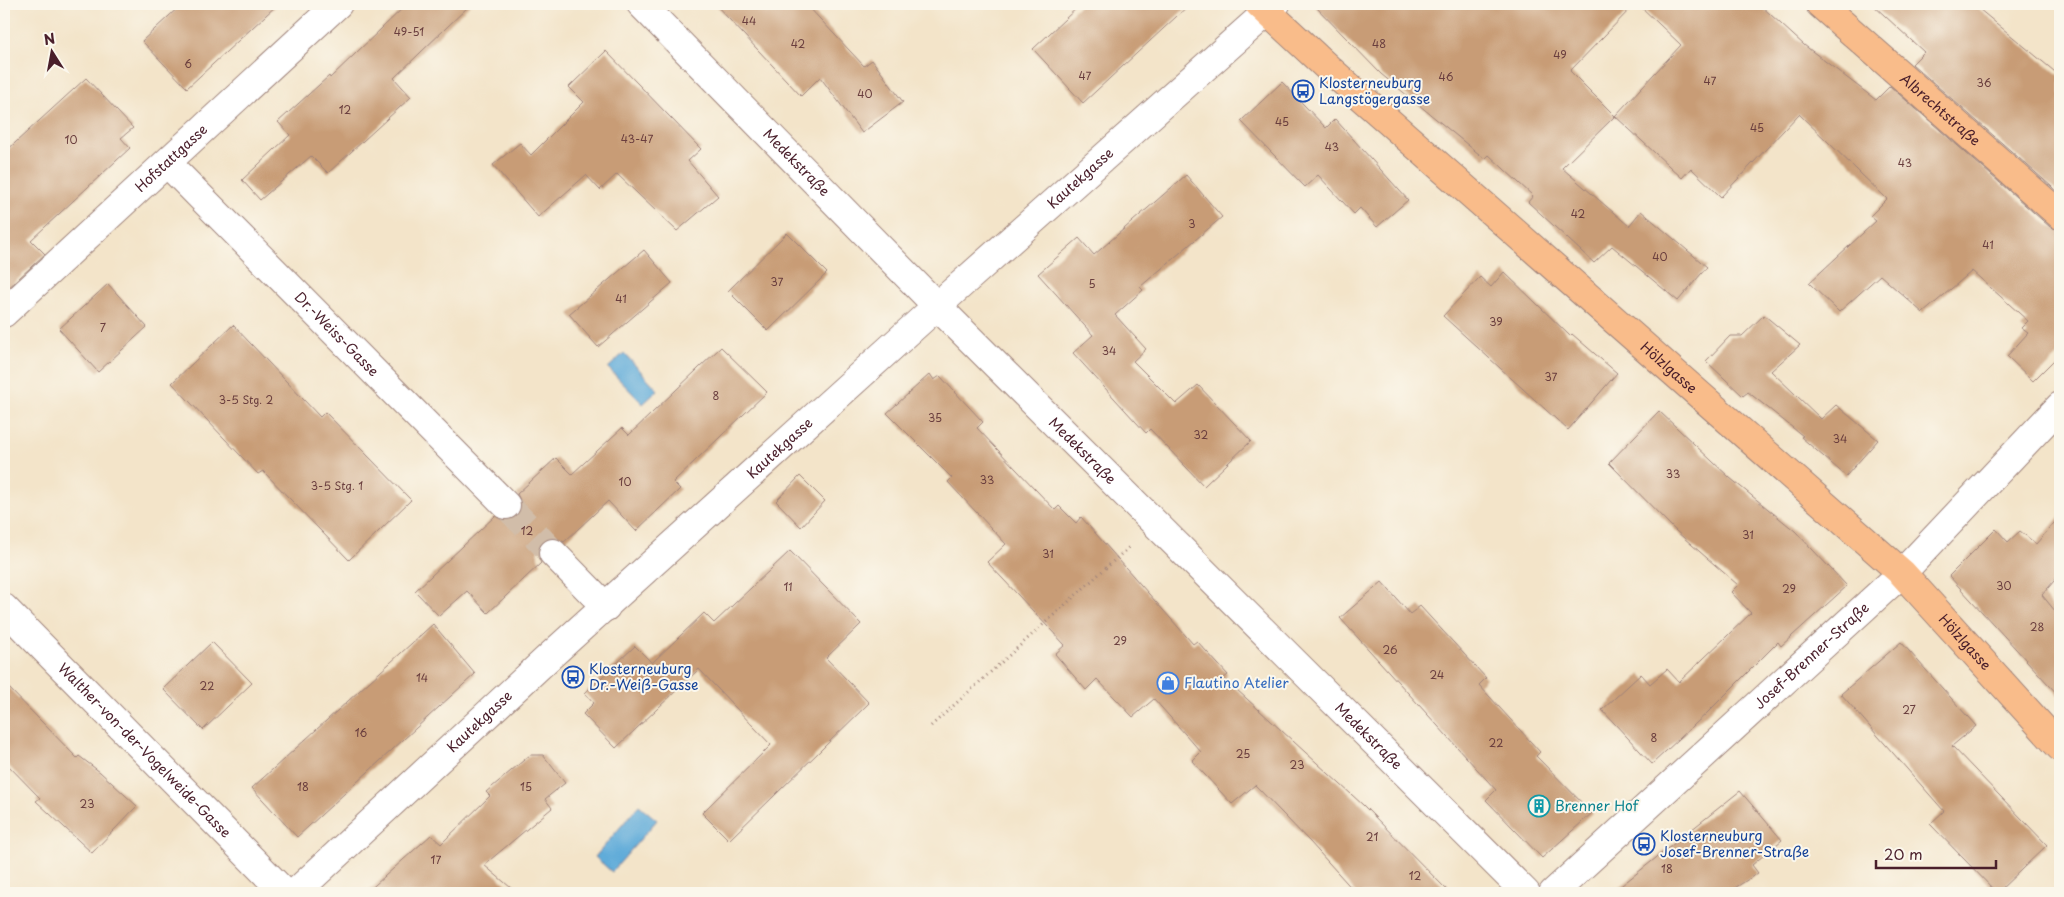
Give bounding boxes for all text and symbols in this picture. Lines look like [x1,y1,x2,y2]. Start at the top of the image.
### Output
house number: 44 [742,12,756,29]
house number: 49-51 [394,23,424,40]
text: N [42,27,57,50]
north arrow [28,28,78,78]
house number: 42 [791,35,806,52]
house number: 48 [1372,35,1386,52]
house number: 49 [1553,46,1567,63]
house number: 6 [184,55,192,72]
house number: 47 [1079,67,1092,84]
house number: 46 [1439,68,1454,85]
street label: Albrechtstraße [1896,68,1985,151]
place label: Klosterneuburg Langstögergasse [1319,72,1430,109]
house number: 47 [1704,72,1717,89]
house number: 36 [1977,74,1992,91]
bus stop icon: Klosterneuburg Langstögergasse [1291,79,1315,103]
house number: 40 [857,85,873,102]
house number: 12 [339,101,352,118]
house number: 45 [1275,113,1289,130]
street label: Hofstattgasse [130,119,212,197]
house number: 45 [1750,119,1764,136]
street label: Medekstraße [759,124,835,201]
house number: 43-47 [621,130,653,147]
house number: 10 [65,131,77,148]
house number: 43 [1325,138,1339,155]
street label: Kautekgasse [1042,143,1118,213]
house number: 43 [1898,154,1912,171]
house number: 42 [1571,205,1586,222]
house number: 3 [1188,215,1196,232]
house number: 41 [1982,236,1994,253]
house number: 40 [1652,248,1668,265]
house number: 37 [771,273,784,290]
house number: 5 [1088,275,1096,292]
street label: Dr.-Weiss-Gasse [290,287,384,381]
house number: 41 [615,290,627,307]
house number: 39 [1489,313,1503,330]
house number: 7 [100,319,106,336]
street label: Hölzlgasse [1636,337,1702,398]
house number: 34 [1102,342,1116,359]
house number: 37 [1545,368,1558,385]
house number: 8 [713,387,720,404]
house number: 3-5 Stg. 2 [219,391,273,408]
house number: 35 [928,409,942,426]
street label: Kautekgasse [742,412,817,483]
street label: Medekstraße [1044,412,1121,489]
house number: 32 [1194,426,1209,443]
house number: 34 [1833,430,1847,447]
house number: 33 [1666,465,1680,482]
house number: 33 [980,471,994,488]
house number: 10 [619,473,631,490]
house number: 3-5 Stg. 1 [311,477,363,494]
house number: 12 [521,522,534,539]
house number: 31 [1742,526,1754,543]
house number: 31 [1042,545,1054,562]
house number: 30 [1996,577,2012,594]
house number: 11 [783,578,793,595]
house number: 29 [1782,580,1796,597]
street label: Josef-Brenner-Straße [1749,597,1874,714]
street label: Hölzlgasse [1934,609,1996,675]
house number: 28 [2030,618,2044,635]
house number: 29 [1113,632,1127,649]
house number: 26 [1382,641,1398,658]
street label: Walther-von-der-Vogelweide-Gasse [53,658,236,842]
place label: Klosterneuburg Dr.-Weiß-Gasse [589,658,699,695]
bus stop icon: Klosterneuburg Dr.-Weiß-Gasse [561,665,585,689]
house number: 24 [1430,666,1444,683]
house number: 14 [416,669,428,686]
shop icon: Flautino Atelier [1156,671,1180,695]
place label: Flautino Atelier [1184,672,1289,693]
house number: 22 [200,677,214,694]
street label: Kautekgasse [442,685,517,757]
street label: Medekstraße [1330,697,1407,774]
house number: 27 [1902,701,1916,718]
house number: 16 [355,724,368,741]
house number: 8 [1651,729,1658,746]
house number: 22 [1489,734,1503,751]
house number: 25 [1236,745,1250,762]
house number: 23 [1290,756,1304,773]
house number: 18 [297,778,309,795]
house number: 15 [520,778,532,795]
building icon: Brenner Hof [1527,794,1551,818]
house number: 23 [80,795,94,812]
place label: Brenner Hof [1555,795,1640,816]
place label: Klosterneuburg Josef-Brenner-Straße [1660,825,1809,862]
house number: 21 [1366,828,1378,845]
bus stop icon: Klosterneuburg Josef-Brenner-Straße [1632,832,1656,856]
scale bar [1876,837,1996,869]
text: 20 m [1884,842,1923,865]
house number: 17 [431,851,442,868]
house number: 18 [1661,860,1673,877]
house number: 12 [1409,867,1422,884]

